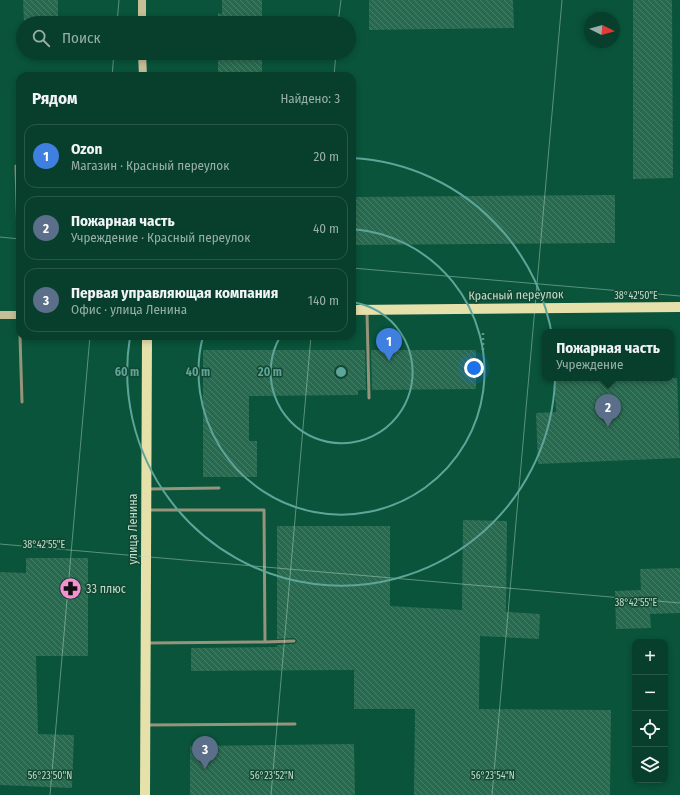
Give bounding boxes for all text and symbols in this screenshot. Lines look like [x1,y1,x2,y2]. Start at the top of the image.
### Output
north arrow [584,12,620,48]
search box [16,16,356,60]
icon: search [30,27,52,49]
text: Поиск [62,29,100,47]
text: Рядом [32,88,77,109]
text: Найдено: 3 [280,91,340,106]
text: Ozon [71,140,102,158]
text: 1 [43,149,49,164]
text: 20 m [313,149,339,164]
text: Магазин · Красный переулок [71,158,229,173]
text: Пожарная часть [71,212,175,230]
text: 2 [43,221,49,236]
text: 40 m [313,221,339,236]
text: Учреждение · Красный переулок [71,230,250,245]
text: Первая управляющая компания [71,284,278,302]
street label: Красный переулок [468,287,564,303]
text: 38°42'50"E [614,290,658,302]
text: 3 [43,293,49,308]
text: 140 m [308,293,339,308]
text: Офис · улица Ленина [71,302,187,317]
pin: 1 [376,328,402,361]
popup [542,329,674,381]
text: Пожарная часть [556,339,660,357]
text: Учреждение [556,357,623,372]
your location [464,358,484,378]
text: 60 m [115,365,139,379]
text: 40 m [186,365,210,379]
text: 20 m [257,365,282,379]
centre of rings [334,365,348,379]
pin: 2 [595,394,621,427]
street label: улица Ленина [126,493,140,564]
text: 38°42'55"E [23,539,66,551]
pharmacy icon: 33 плюс [57,576,83,602]
place label: 33 плюс [86,582,126,596]
text: 38°42'55"E [615,597,658,609]
map controls [632,639,668,783]
button: + [632,639,668,675]
button: − [632,675,668,711]
button: locate [632,711,668,747]
pin: 3 [192,736,218,769]
button: layers [632,747,668,783]
text: 56°23'50"N [28,770,72,782]
text: 56°23'52"N [250,770,294,782]
text: 56°23'54"N [471,770,515,782]

